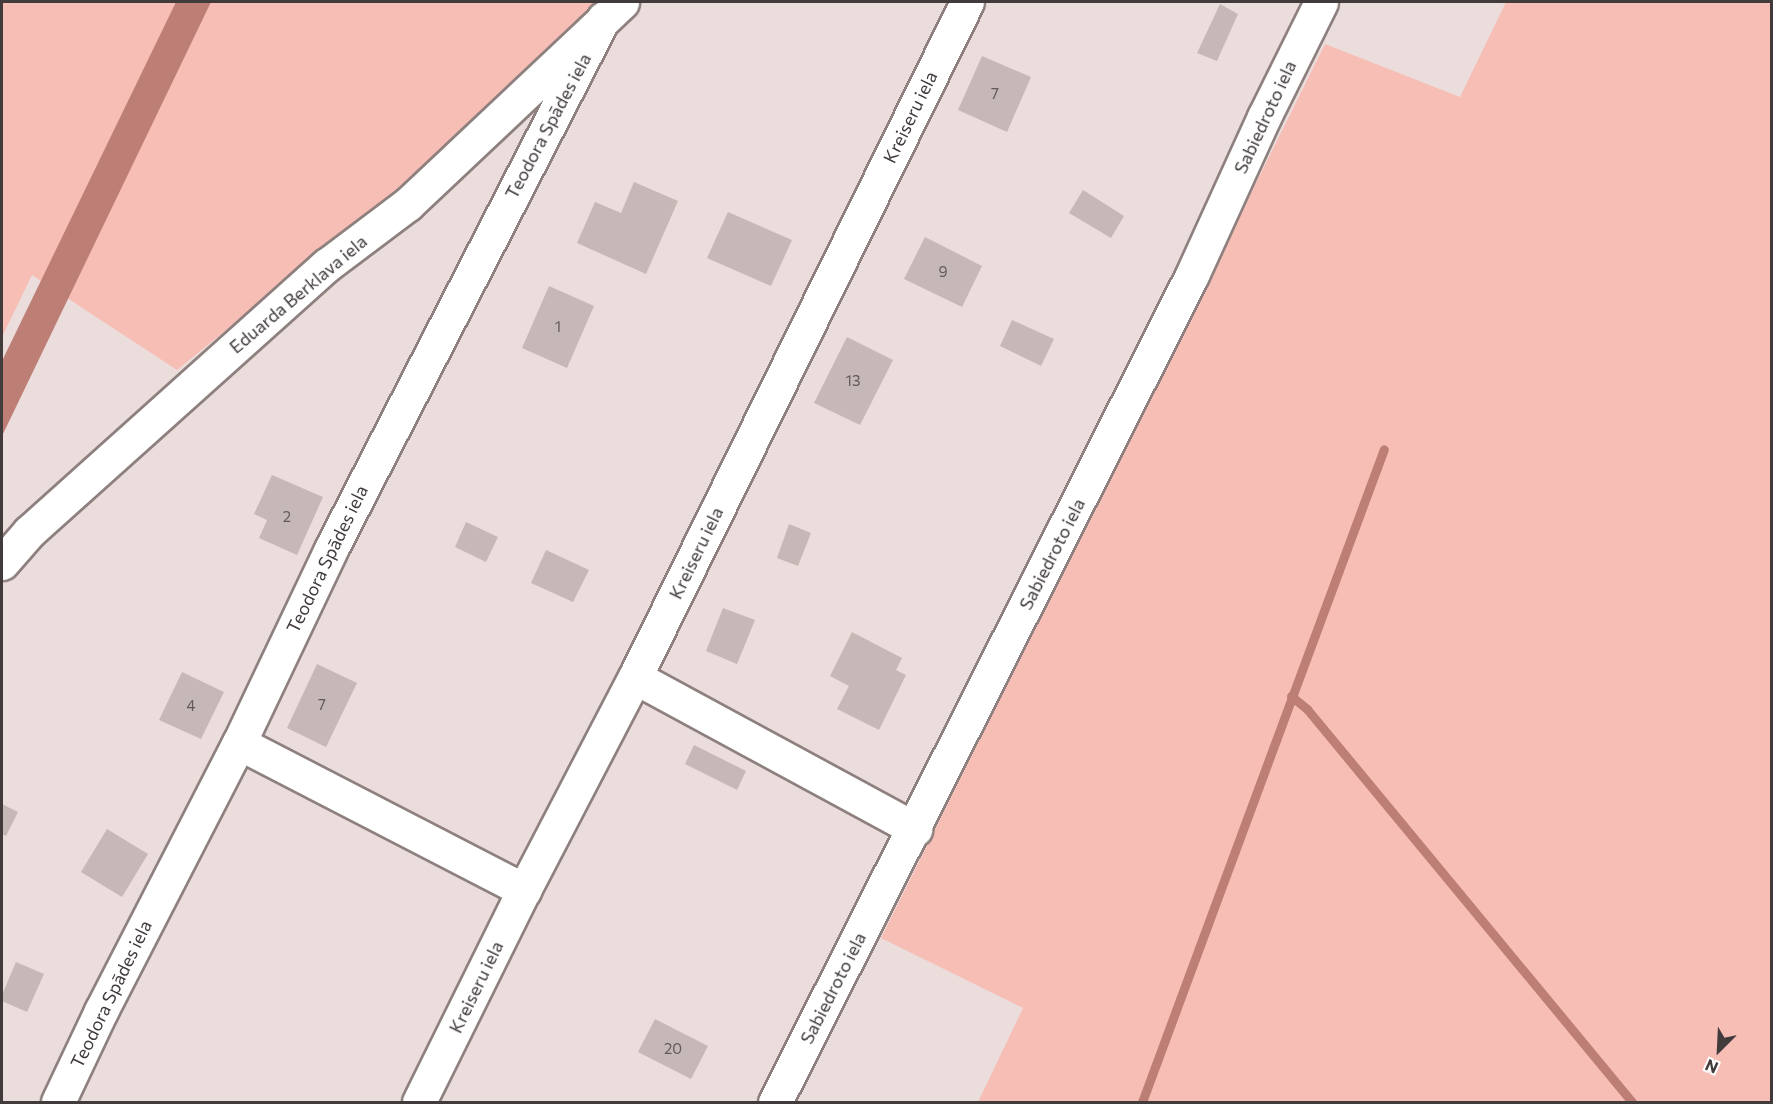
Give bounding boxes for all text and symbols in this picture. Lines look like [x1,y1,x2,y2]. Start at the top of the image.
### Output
street label: Teodora Spādes iela [501,50,595,202]
street label: Sabiedroto iela [1229,57,1301,177]
street label: Kreiseru iela [878,68,942,166]
house number: 7 [991,85,999,103]
street label: Eduarda Berklava iela [225,230,371,358]
house number: 9 [938,263,948,281]
house number: 1 [555,318,561,336]
house number: 13 [846,372,860,390]
street label: Teodora Spādes iela [282,482,372,636]
street label: Sabiedroto iela [1015,495,1089,613]
street label: Kreiseru iela [664,504,728,602]
house number: 2 [283,508,291,526]
house number: 7 [318,696,326,714]
house number: 4 [187,697,195,715]
street label: Teodora Spādes iela [66,917,156,1071]
street label: Sabiedroto iela [796,929,870,1047]
street label: Kreiseru iela [444,938,508,1036]
north arrow [1689,1020,1749,1080]
house number: 20 [664,1040,682,1058]
text: N [1702,1056,1721,1078]

